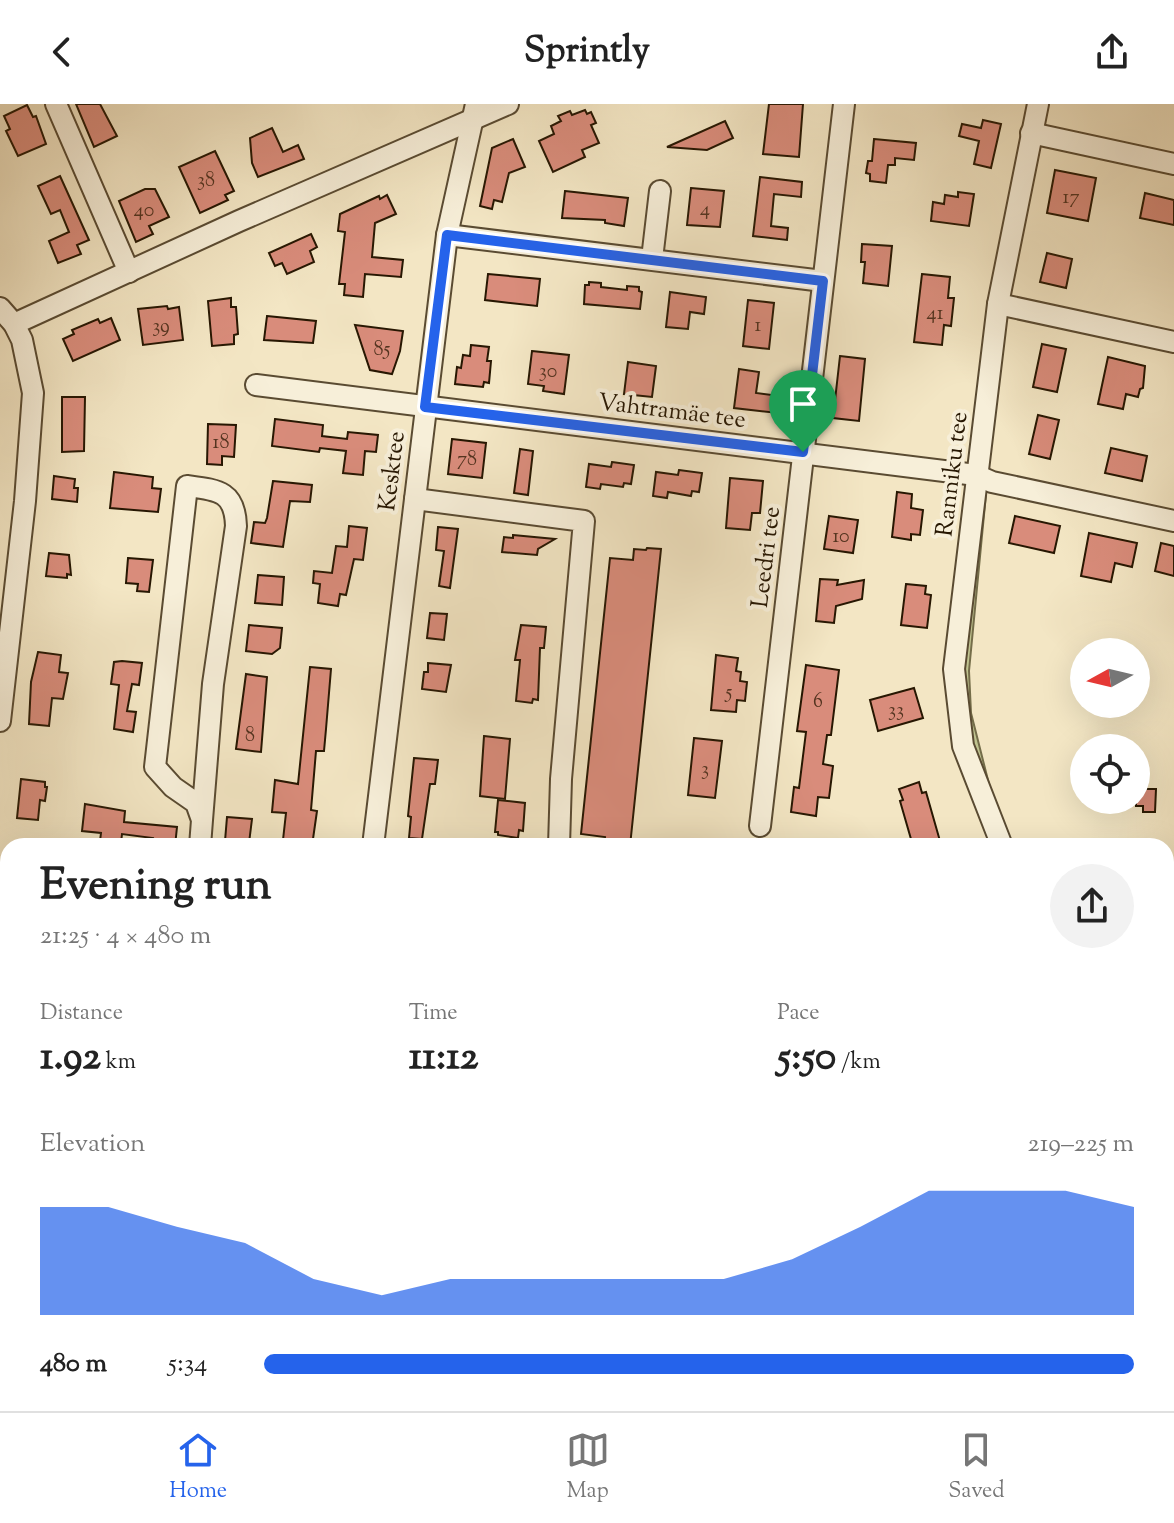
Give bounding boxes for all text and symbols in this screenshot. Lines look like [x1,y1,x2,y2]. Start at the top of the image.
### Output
text: Sprintly [524,26,650,78]
icon: back [40,30,84,74]
icon: share [1090,30,1134,74]
house number: 38 [197,167,215,196]
house number: 17 [1063,184,1079,213]
house number: 4 [700,196,710,225]
house number: 40 [134,197,154,226]
house number: 41 [927,300,944,329]
house number: 1 [755,312,762,341]
house number: 39 [152,313,170,342]
house number: 85 [374,336,391,365]
house number: 30 [539,358,557,387]
pin [769,370,837,452]
icon: arrive [781,382,825,426]
street label: Vahtramäe tee [596,386,748,438]
street label: Ranniku tee [928,410,978,539]
house number: 18 [213,429,229,458]
street label: Kesktee [371,429,415,513]
house number: 78 [457,446,477,475]
street label: Leedri tee [744,505,790,610]
house number: 10 [832,523,850,552]
north arrow [1070,638,1150,718]
map controls [1070,638,1150,814]
house number: 5 [725,679,733,708]
house number: 6 [813,688,823,717]
house number: 33 [888,697,904,726]
house number: 8 [245,722,255,751]
button: locate [1070,734,1150,814]
house number: 3 [701,756,709,785]
text: Evening run [40,856,272,919]
button: share [1050,864,1134,948]
text: 21:25 · 4 × 480 m [40,918,211,955]
text: Distance [40,998,123,1030]
text: Time [409,998,458,1030]
text: Pace [777,998,819,1030]
text: 1.92 [40,1030,101,1087]
text: 11:12 [409,1030,479,1087]
text: 5:50 [777,1030,836,1087]
text: km [101,1047,136,1079]
text: /km [836,1047,881,1079]
text: Elevation [40,1126,145,1163]
text: 219–225 m [1028,1126,1134,1163]
text: 480 m [40,1346,107,1383]
text: 5:34 [168,1346,207,1383]
tab: Home [169,1428,227,1508]
tab: Map [566,1428,610,1508]
tab: Saved [948,1428,1005,1508]

